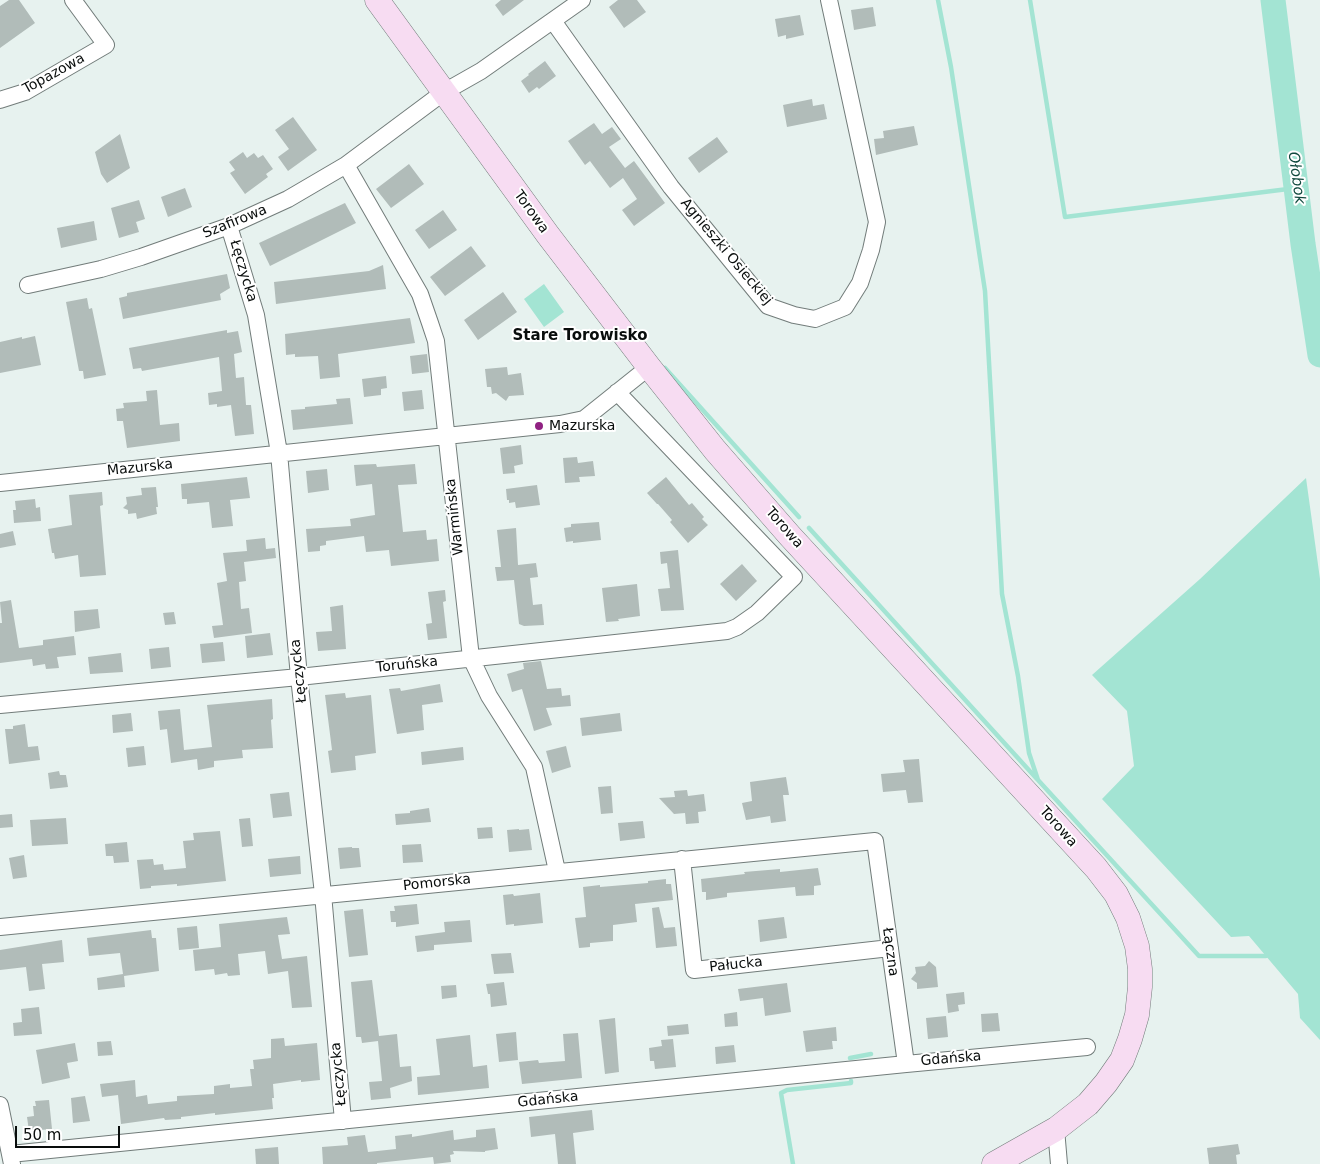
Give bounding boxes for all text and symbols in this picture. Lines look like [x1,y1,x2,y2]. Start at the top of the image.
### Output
street label: Topazowa [20,50,88,98]
water label: Ołobok [1283,151,1309,205]
street label: Torowa [510,187,552,237]
street label: Agnieszki Osieckiej [677,195,775,309]
street label: Szafirowa [200,202,270,242]
street label: Łęczycka [226,238,260,304]
district label: Stare Torowisko [513,327,647,345]
place label: Mazurska [549,418,615,434]
marker: Mazurska [533,420,545,432]
street label: Mazurska [106,456,174,480]
street label: Warmińska [443,478,467,556]
street label: Torowa [762,504,806,552]
street label: Łęczycka [287,638,311,704]
street label: Toruńska [375,653,439,677]
street label: Torowa [1035,803,1081,851]
street label: Pomorska [402,871,472,895]
street label: Łączna [878,927,902,977]
street label: Pałucka [709,954,763,976]
street label: Łęczycka [328,1041,350,1107]
street label: Gdańska [920,1048,982,1070]
street label: Gdańska [517,1088,579,1112]
scale bar [18,1116,122,1148]
text: 50 m [23,1126,61,1144]

